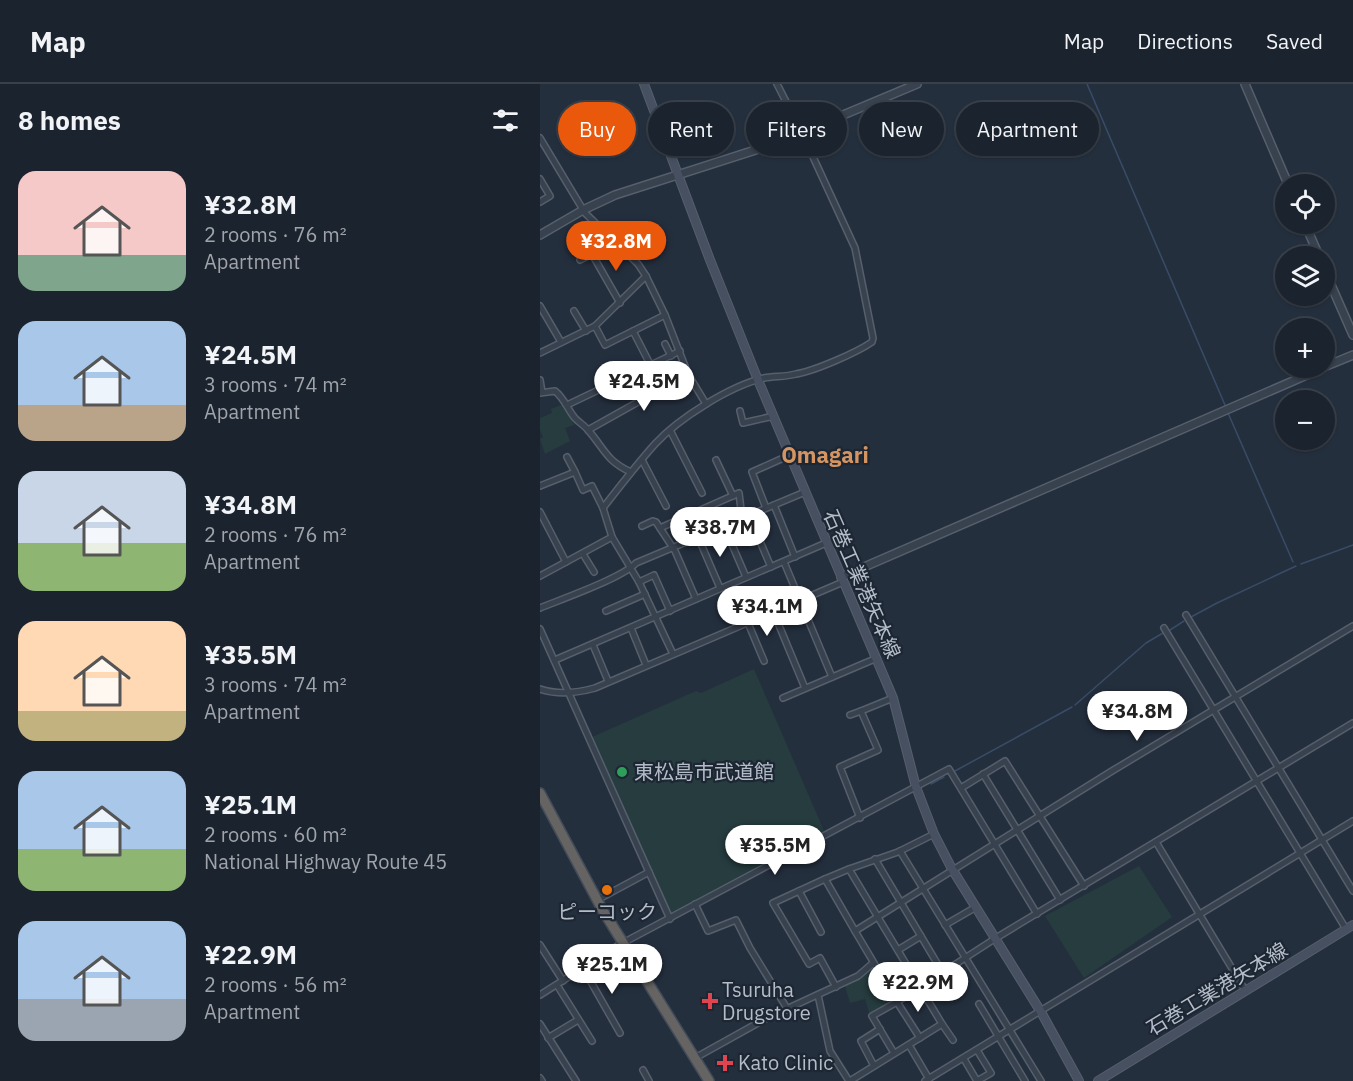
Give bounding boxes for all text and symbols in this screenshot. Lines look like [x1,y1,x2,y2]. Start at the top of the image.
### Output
text: Map [30,23,86,60]
text: Map [1064,27,1104,55]
text: Directions [1137,27,1233,55]
text: Saved [1266,27,1323,55]
chip: Buy [558,102,636,156]
chip: Rent [648,102,734,156]
chip: Filters [746,102,847,156]
chip: New [859,102,944,156]
chip: Apartment [956,102,1099,156]
text: 8 homes [18,103,121,137]
icon: filters [489,104,522,137]
map controls [1275,174,1335,450]
button: locate [1275,174,1335,234]
text: ¥32.8M [204,187,297,221]
icon: home [66,195,138,267]
text: 2 rooms · 76 m² [204,221,347,248]
pin: ¥32.8M [567,221,665,272]
text: ¥32.8M [580,227,652,254]
button: layers [1275,246,1335,306]
text: Apartment [204,248,300,275]
button: + [1275,318,1335,378]
text: ¥24.5M [204,337,297,371]
icon: home [66,345,138,417]
pin: ¥24.5M [595,361,693,412]
text: ¥24.5M [608,367,680,394]
text: 3 rooms · 74 m² [204,371,347,398]
button: − [1275,390,1335,450]
text: Apartment [204,398,300,425]
district label: Omagari [781,440,869,469]
text: ¥34.8M [204,487,297,521]
icon: home [66,495,138,567]
street label: 石巻工業港矢本線 [818,505,907,662]
pin: ¥38.7M [671,507,769,558]
text: ¥38.7M [684,513,756,540]
text: 2 rooms · 76 m² [204,521,347,548]
text: Apartment [204,548,300,575]
pin: ¥34.1M [718,586,816,637]
text: ¥34.1M [731,592,803,619]
text: ¥35.5M [204,637,297,671]
icon: home [66,645,138,717]
text: 3 rooms · 74 m² [204,671,347,698]
pin: ¥34.8M [1088,691,1186,742]
text: ¥34.8M [1101,697,1173,724]
text: Apartment [204,698,300,725]
place label: 東松島市武道館 [634,758,774,785]
marker: 東松島市武道館 [615,765,629,779]
text: ¥25.1M [204,787,297,821]
icon: home [66,795,138,867]
text: 2 rooms · 60 m² [204,821,347,848]
pin: ¥35.5M [726,825,824,876]
text: ¥35.5M [739,831,811,858]
text: National Highway Route 45 [204,848,447,875]
marker: ピーコック [600,883,614,897]
place label: ピーコック [557,898,657,925]
street label: 石巻工業港矢本線 [1141,936,1292,1041]
text: ¥22.9M [204,937,297,971]
pin: ¥25.1M [563,944,661,995]
icon: home [66,945,138,1017]
text: ¥25.1M [576,950,648,977]
pin: ¥22.9M [869,962,967,1013]
text: ¥22.9M [882,968,954,995]
text: 2 rooms · 56 m² [204,971,347,998]
place label: Tsuruha Drugstore [722,976,811,1026]
marker: Tsuruha Drugstore [703,994,717,1008]
text: Apartment [204,998,300,1025]
place label: Kato Clinic [738,1049,833,1076]
marker: Kato Clinic [716,1054,734,1072]

